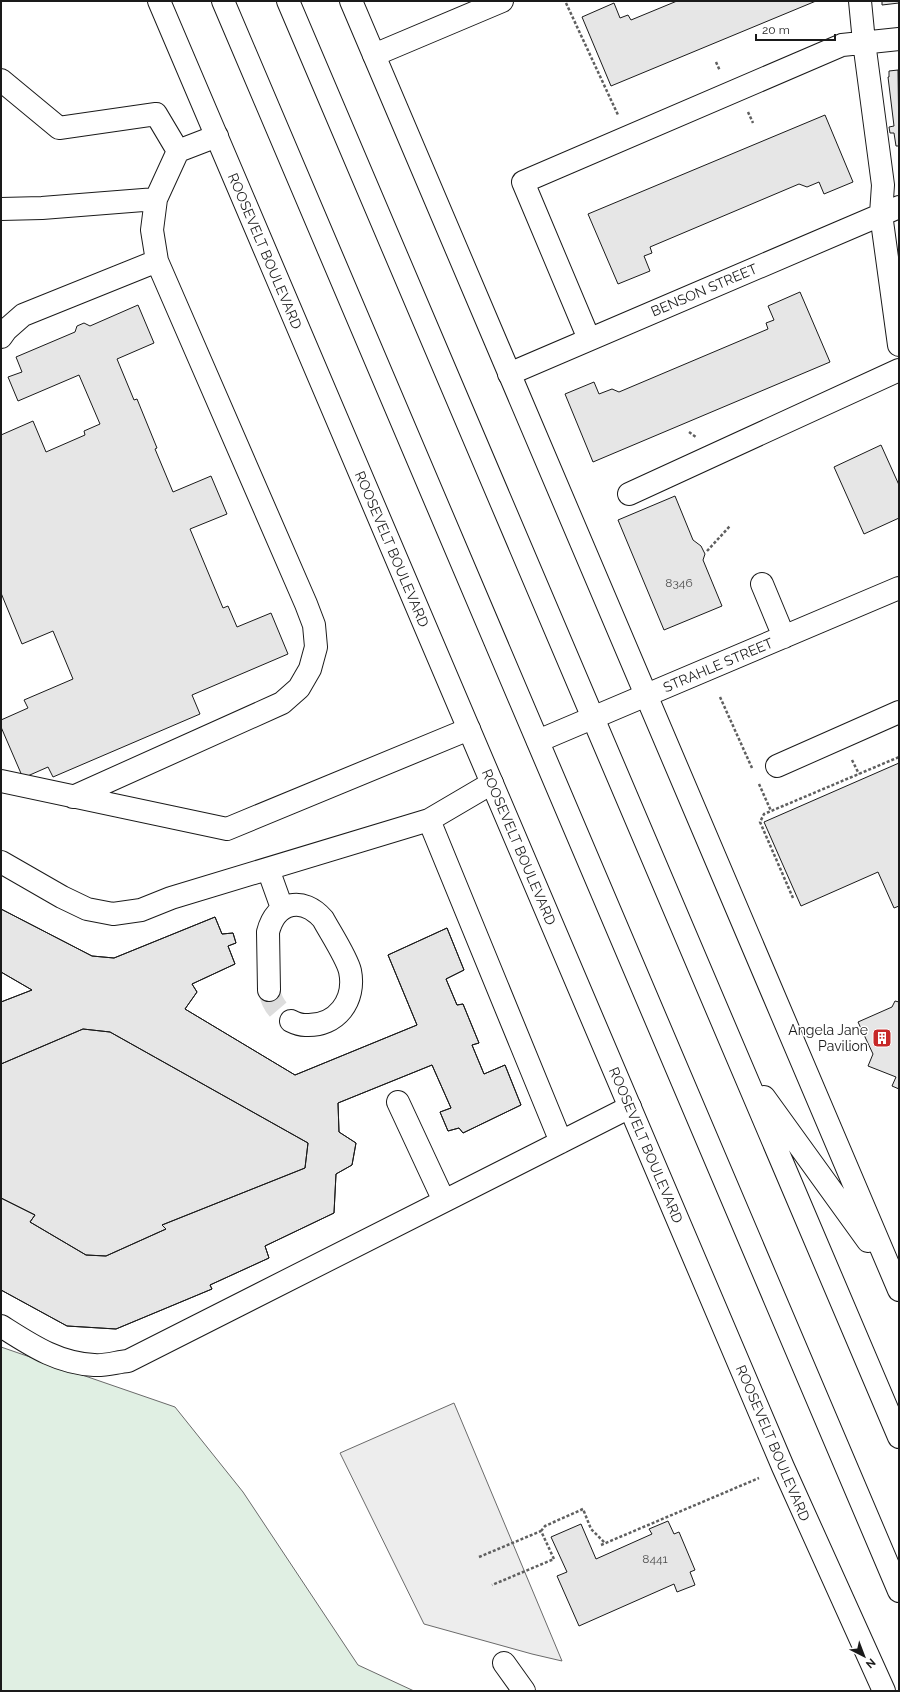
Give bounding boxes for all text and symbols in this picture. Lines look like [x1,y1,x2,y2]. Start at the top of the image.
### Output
scale bar [756,16,835,42]
text: 20 m [762,23,790,37]
street label: ROOSEVELT BOULEVARD [225,171,305,331]
street label: BENSON STREET [648,260,760,320]
street label: ROOSEVELT BOULEVARD [352,469,432,629]
house number: 8346 [665,576,693,590]
street label: STRAHLE STREET [661,634,776,695]
street label: ROOSEVELT BOULEVARD [479,767,559,927]
place label: Angela Jane Pavilion [788,1022,868,1054]
building icon: Angela Jane Pavilion [871,1027,893,1049]
street label: ROOSEVELT BOULEVARD [606,1065,686,1225]
street label: ROOSEVELT BOULEVARD [733,1363,813,1523]
house number: 8441 [642,1552,668,1566]
north arrow [844,1636,884,1676]
text: N [863,1655,878,1671]

